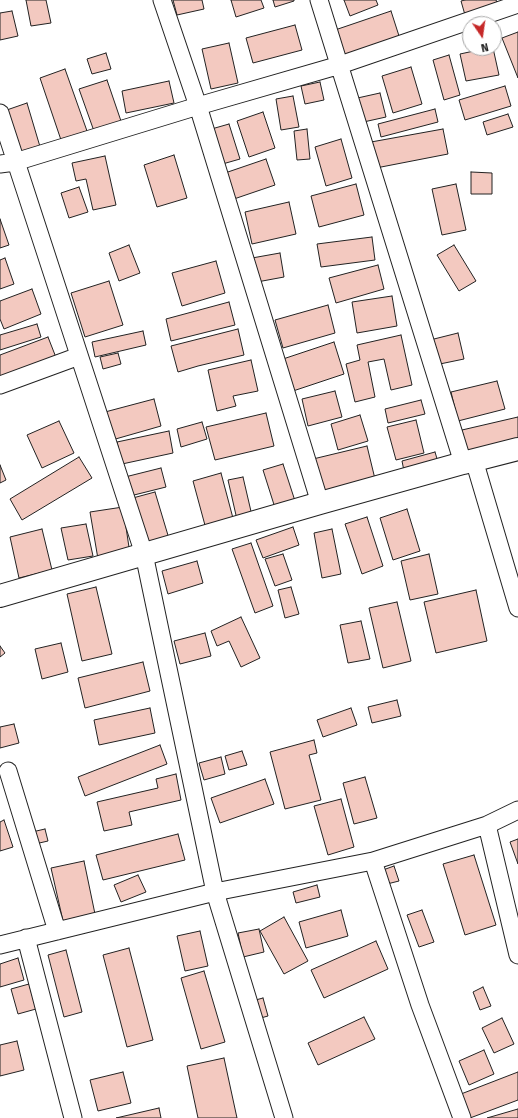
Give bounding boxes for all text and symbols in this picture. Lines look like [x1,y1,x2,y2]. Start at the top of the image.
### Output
north arrow [462,16,502,56]
text: N [480,40,490,54]

